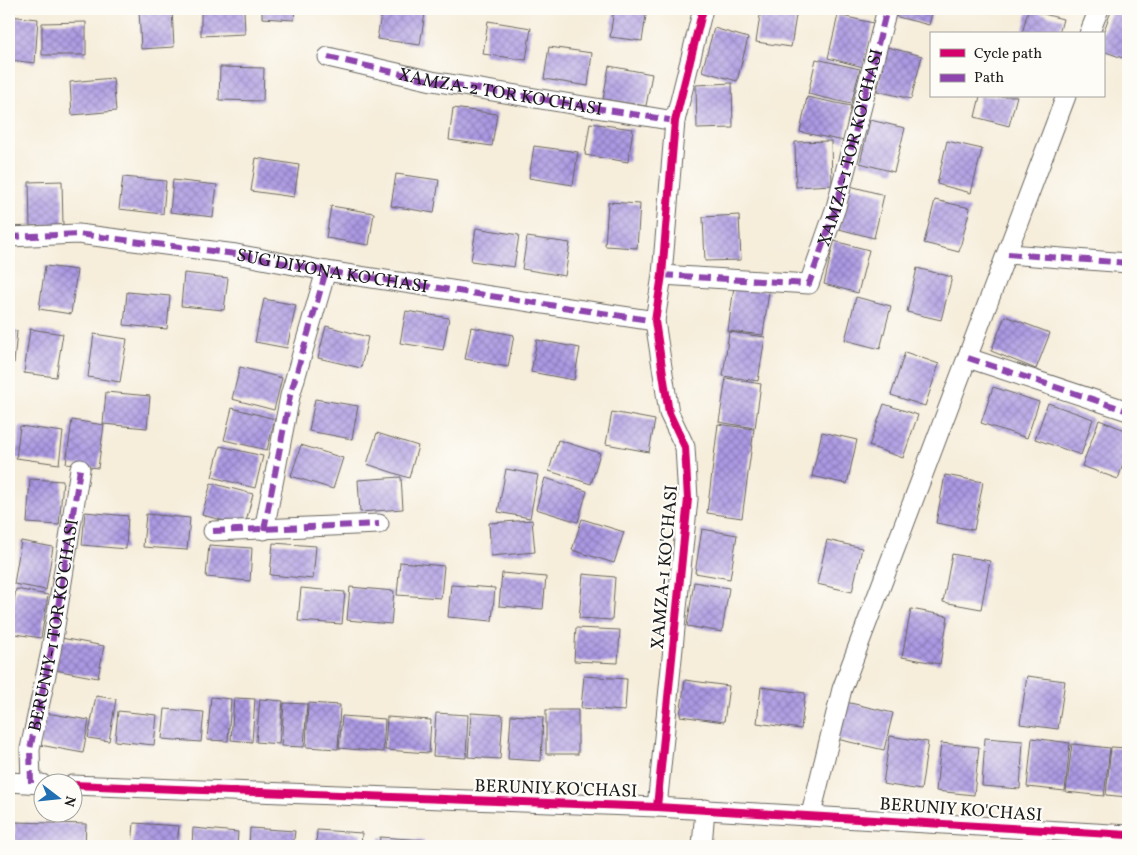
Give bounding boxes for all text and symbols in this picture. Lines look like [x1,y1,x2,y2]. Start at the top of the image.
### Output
legend [930,32,1104,98]
text: Cycle path [974,44,1042,65]
street label: XAMZA-1 TOR KO'CHASI [812,46,890,250]
street label: XAMZA-2 TOR KO'CHASI [396,63,604,123]
text: Path [974,68,1004,89]
street label: SUG'DIYONA KO'CHASI [234,243,429,300]
street label: XAMZA-1 KO'CHASI [646,484,685,650]
street label: BERUNIY-1 TOR KO'CHASI [23,517,86,734]
north arrow [32,772,82,822]
street label: BERUNIY KO'CHASI [474,774,638,805]
street label: BERUNIY KO'CHASI [879,792,1043,829]
text: N [59,794,80,809]

